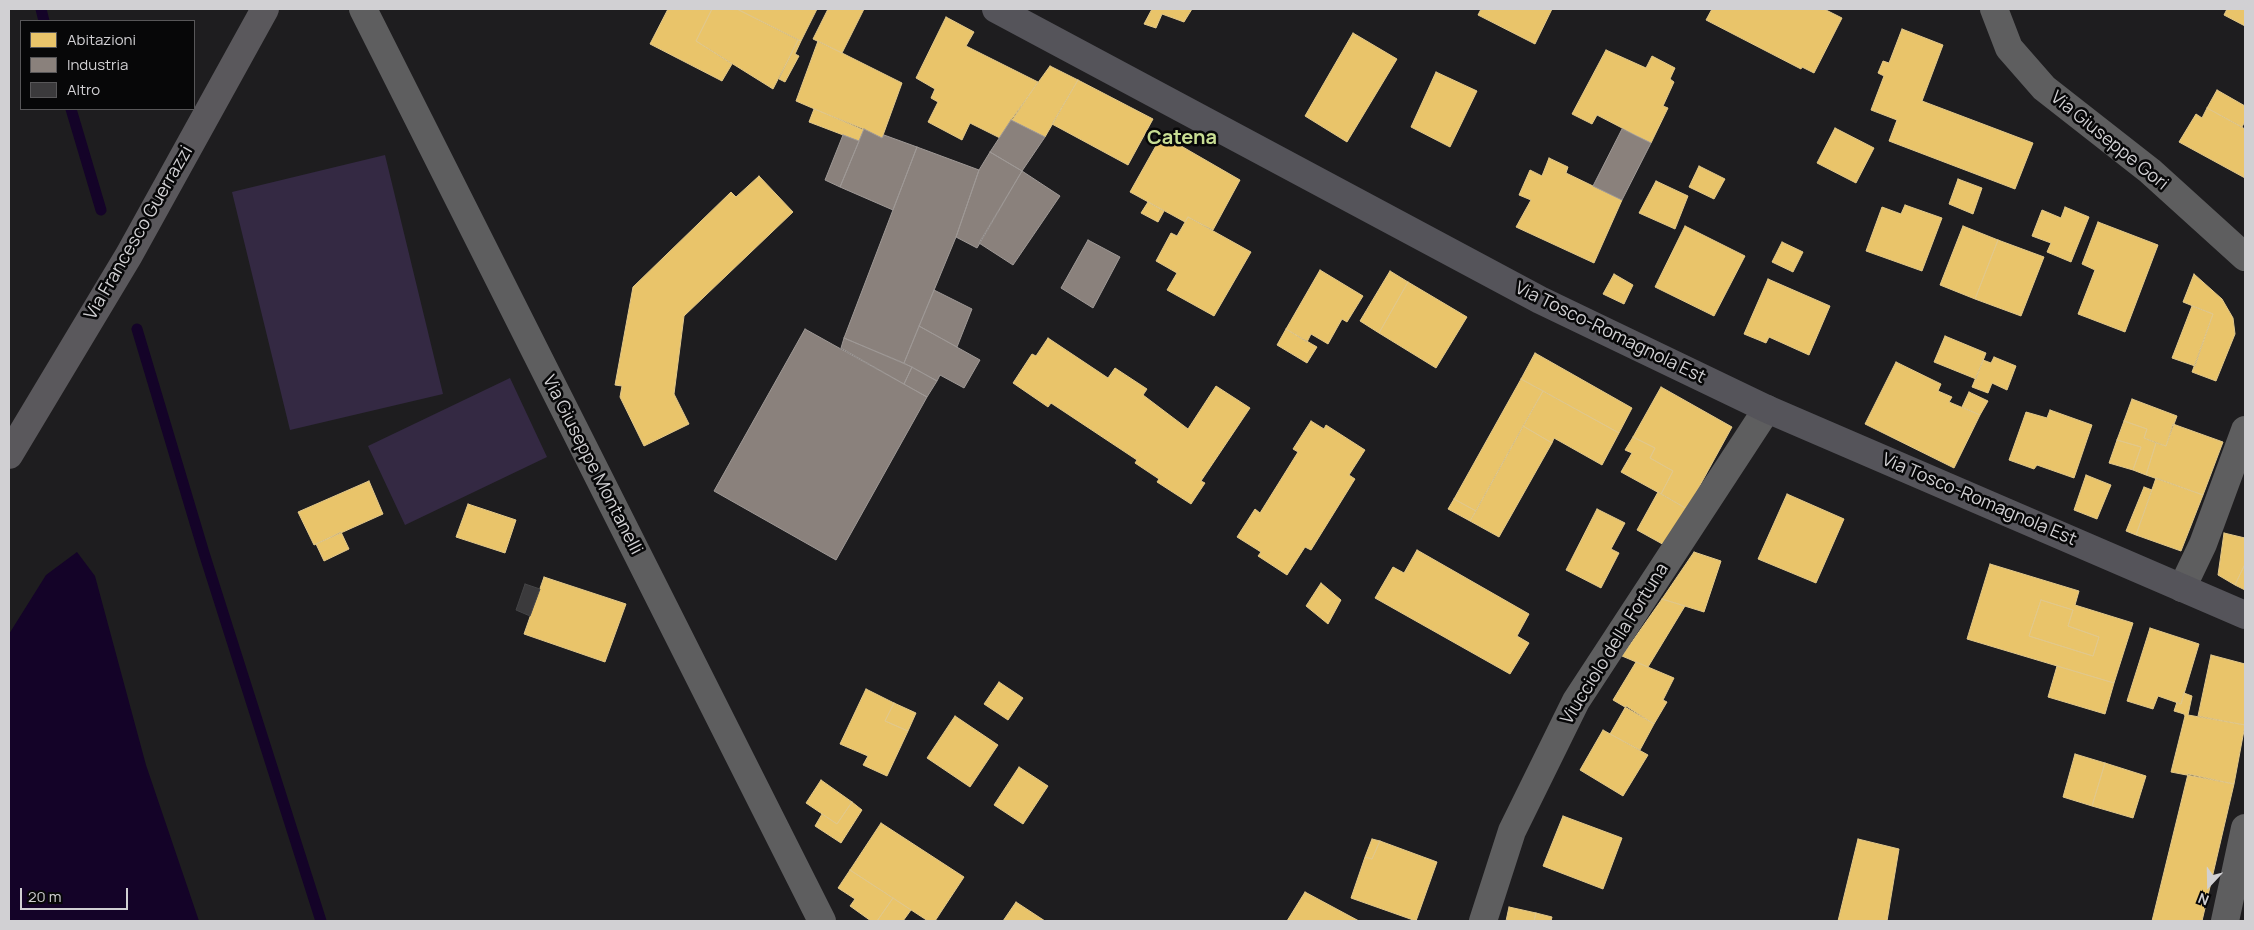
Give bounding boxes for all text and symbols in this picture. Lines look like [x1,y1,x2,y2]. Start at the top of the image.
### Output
legend [20,20,195,110]
text: Abitazioni [67,29,136,50]
text: Industria [67,54,128,75]
text: Altro [67,79,100,100]
street label: Via Giuseppe Gori [2046,87,2172,195]
district label: Catena [1147,126,1217,150]
street label: Via Francesco Guerrazzi [80,142,198,324]
street label: Via Tosco-Romagnola Est [1511,277,1709,389]
street label: Via Giuseppe Montanelli [537,372,647,558]
street label: Via Tosco-Romagnola Est [1878,449,2080,551]
street label: Viucciolo della Fortuna [1557,559,1673,729]
north arrow [2184,860,2234,910]
scale bar [22,878,130,910]
text: 20 m [28,886,61,907]
text: N [2195,889,2212,910]

